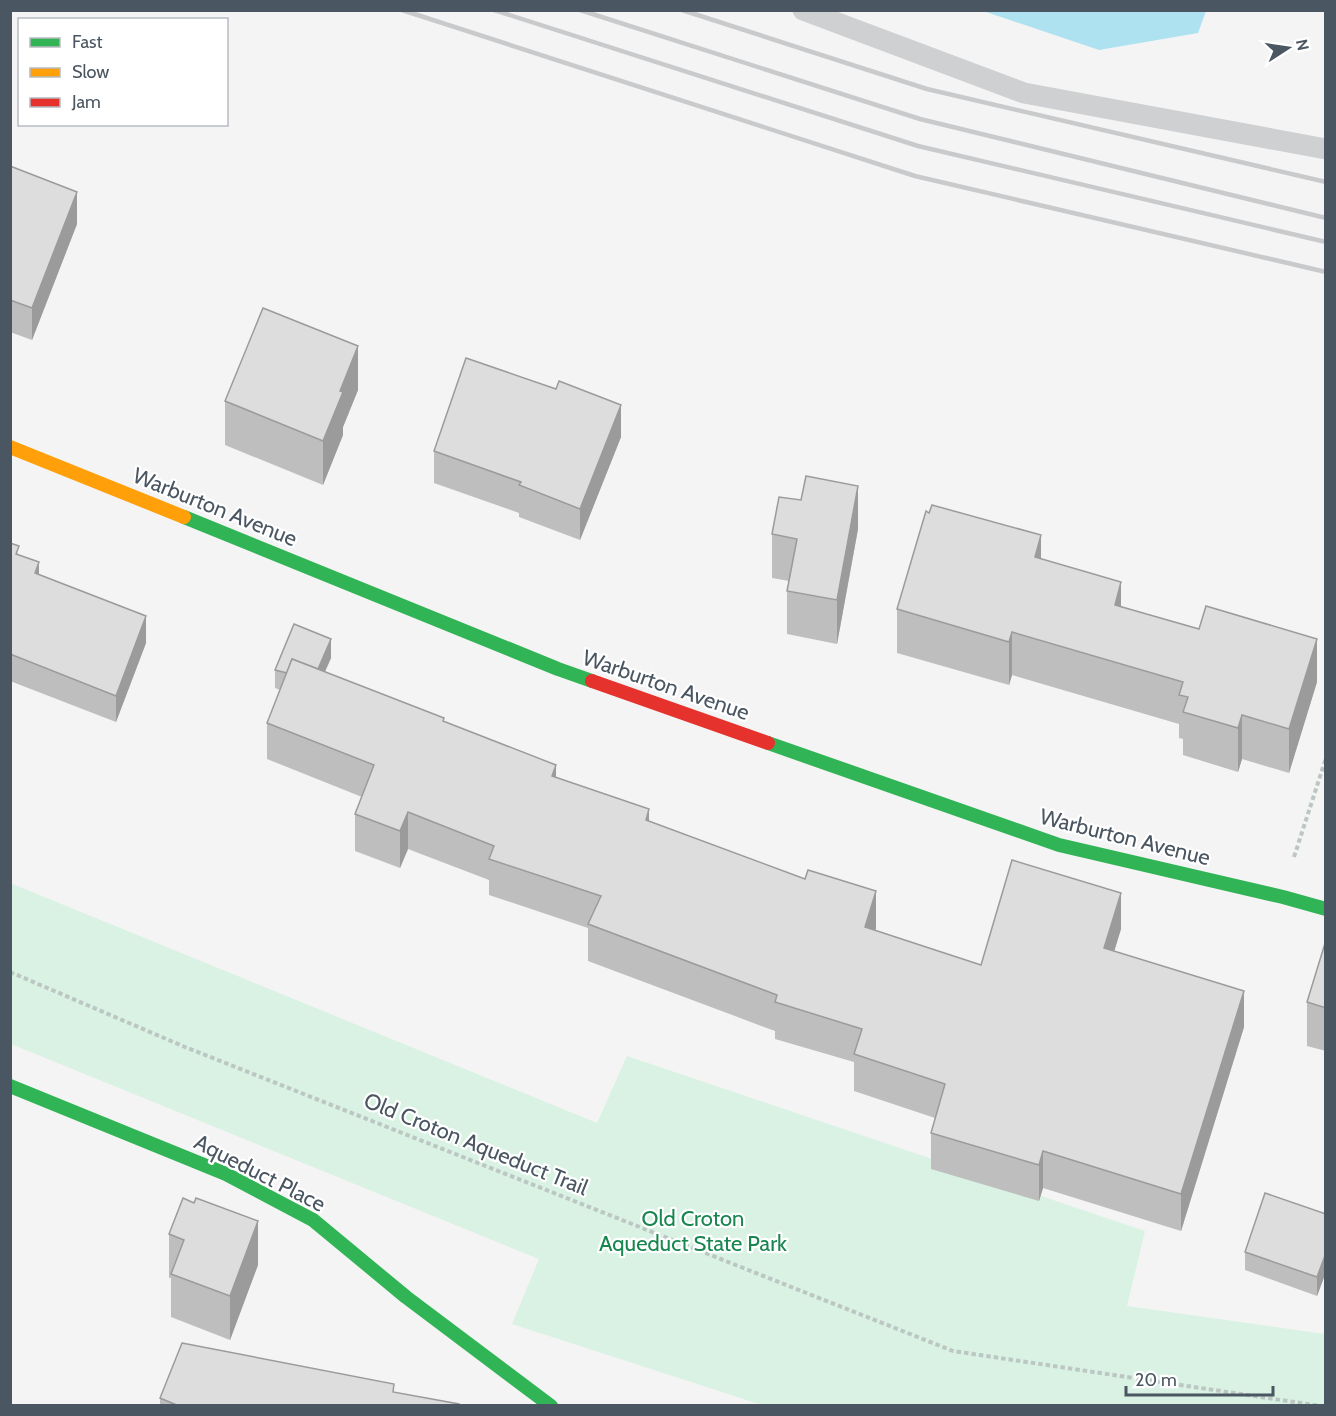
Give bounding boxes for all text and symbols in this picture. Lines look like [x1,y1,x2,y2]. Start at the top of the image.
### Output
legend [18,18,228,126]
north arrow [1258,18,1318,78]
text: Fast [72,31,103,53]
text: N [1292,37,1313,52]
text: Slow [72,61,109,83]
text: Jam [71,91,101,113]
street label: Warburton Avenue [129,462,301,552]
street label: Warburton Avenue [579,644,753,726]
street label: Warburton Avenue [1037,803,1213,871]
street label: Old Croton Aqueduct Trail [360,1087,593,1202]
street label: Aqueduct Place [190,1128,330,1218]
park label: Old Croton Aqueduct State Park [599,1205,787,1257]
scale bar [1126,1359,1273,1397]
text: 20 m [1135,1369,1177,1391]

